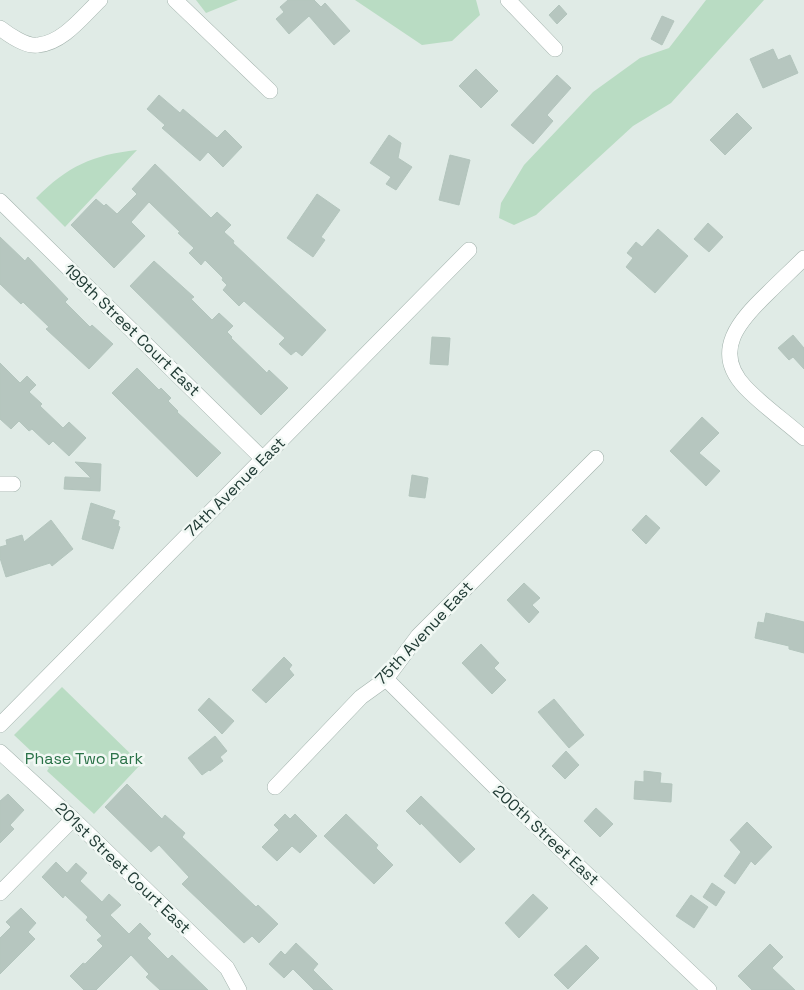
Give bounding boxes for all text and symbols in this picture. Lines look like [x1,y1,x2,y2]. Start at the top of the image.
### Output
street label: 199th Street Court East [59,259,205,401]
street label: 74th Avenue East [180,432,290,542]
street label: 75th Avenue East [371,577,477,689]
park label: Phase Two Park [25,748,144,769]
street label: 200th Street East [488,780,604,890]
street label: 201st Street Court East [51,798,195,938]

